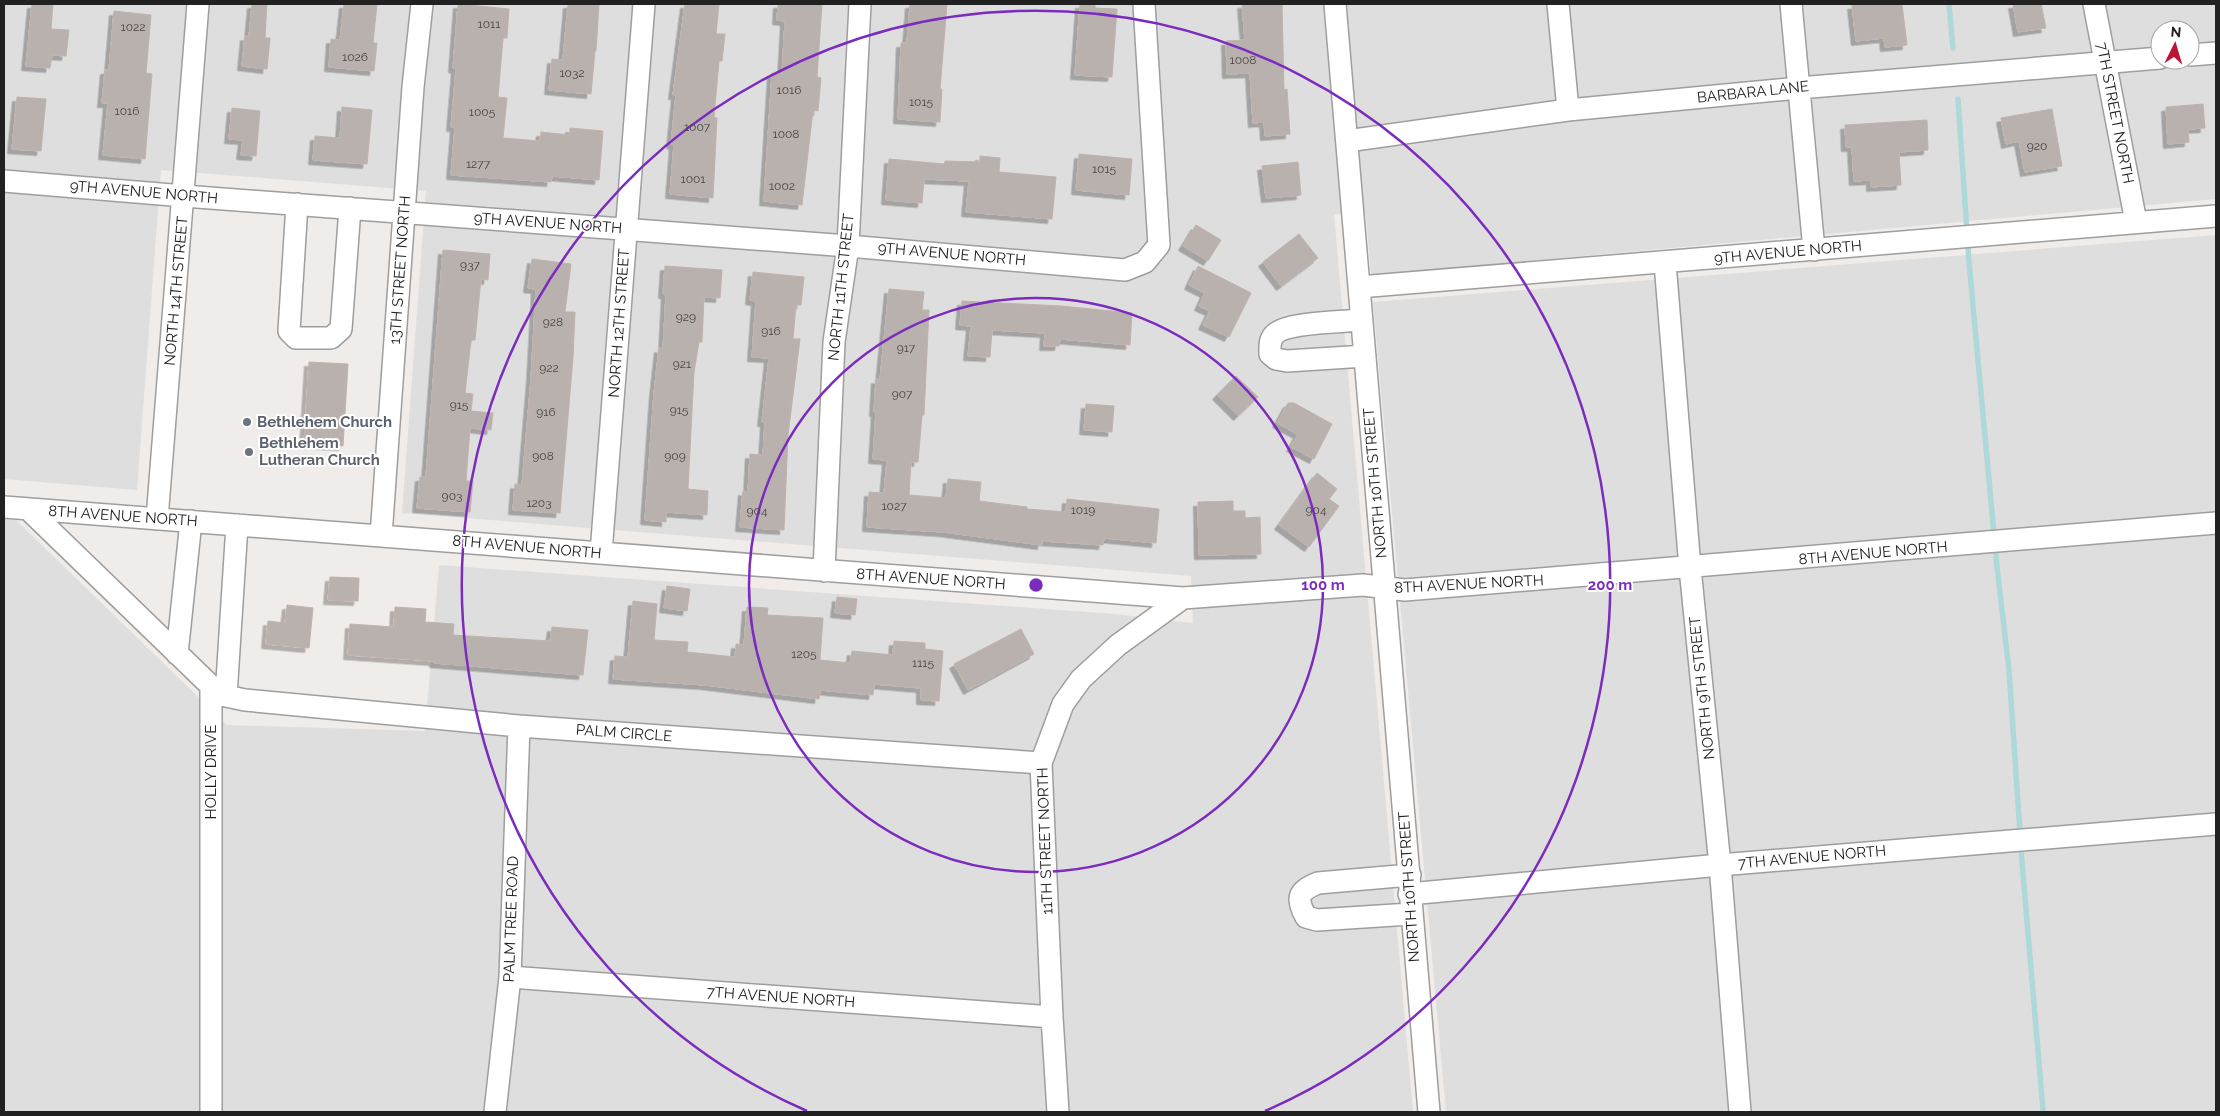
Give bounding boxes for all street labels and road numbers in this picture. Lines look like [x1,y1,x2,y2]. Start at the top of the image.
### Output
street label: 7TH STREET NORTH [2092,41,2138,185]
street label: BARBARA LANE [1696,77,1810,107]
street label: 9TH AVENUE NORTH [69,177,219,207]
street label: 13TH STREET NORTH [386,195,414,345]
street label: 9TH AVENUE NORTH [473,209,623,237]
street label: NORTH 11TH STREET [824,212,858,362]
street label: NORTH 14TH STREET [160,216,192,366]
street label: 9TH AVENUE NORTH [1713,237,1863,267]
street label: 9TH AVENUE NORTH [877,239,1027,269]
street label: NORTH 12TH STREET [605,248,633,398]
street label: NORTH 10TH STREET [1359,407,1391,559]
street label: 8TH AVENUE NORTH [48,502,198,530]
street label: 8TH AVENUE NORTH [452,532,602,562]
street label: 8TH AVENUE NORTH [1798,538,1948,568]
street label: 8TH AVENUE NORTH [856,565,1006,593]
street label: 8TH AVENUE NORTH [1394,571,1544,597]
street label: NORTH 9TH STREET [1686,616,1718,760]
street label: PALM CIRCLE [575,721,673,745]
street label: HOLLY DRIVE [202,725,220,819]
street label: 11TH STREET NORTH [1033,767,1057,915]
street label: NORTH 10TH STREET [1395,811,1423,963]
street label: 7TH AVENUE NORTH [1737,842,1887,872]
street label: PALM TREE ROAD [500,855,522,983]
street label: 7TH AVENUE NORTH [706,983,856,1011]

